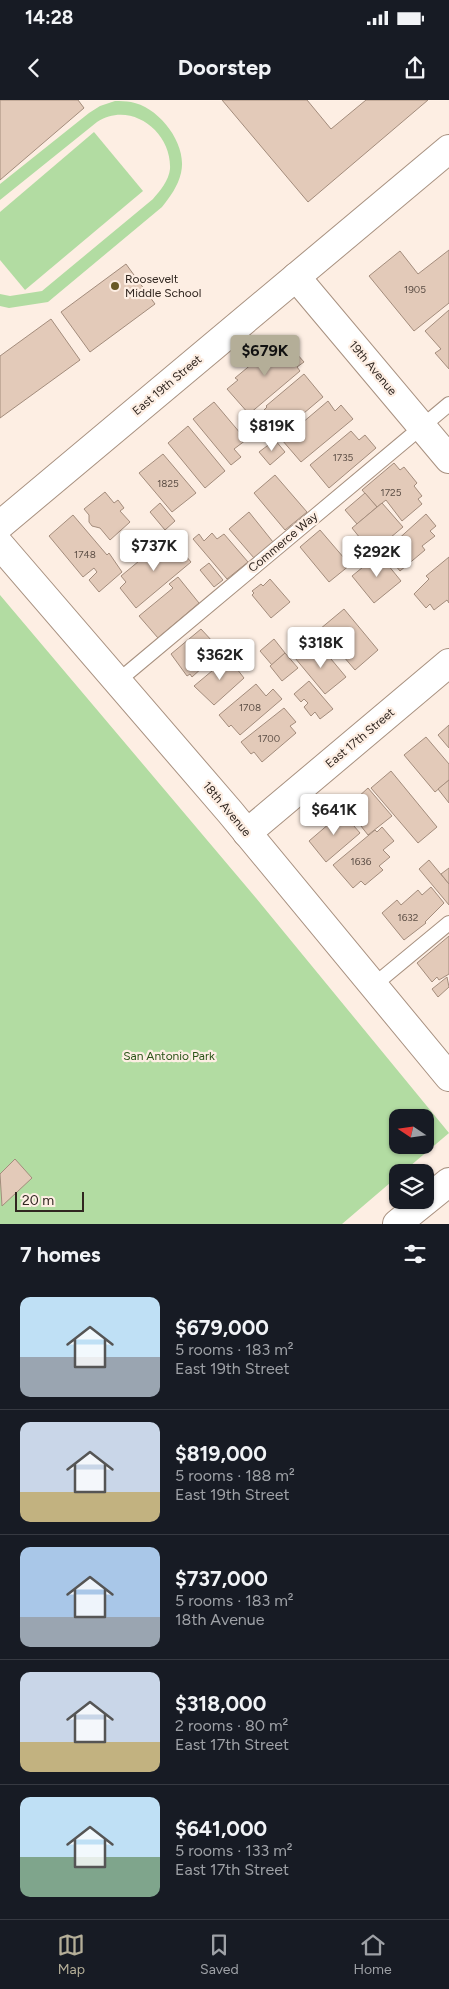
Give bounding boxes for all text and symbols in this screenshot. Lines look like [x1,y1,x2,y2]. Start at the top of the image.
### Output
text: 14:28 [25,6,73,29]
icon: back [20,54,48,82]
text: Doorstep [178,54,271,81]
icon: share [401,54,429,82]
place label: Roosevelt Middle School [125,272,201,300]
marker: Roosevelt Middle School [109,280,121,292]
house number: 1905 [404,283,426,296]
pin: $679K [230,334,300,377]
street label: 19th Avenue [346,338,400,398]
text: $679K [242,341,288,360]
street label: East 19th Street [130,352,205,418]
pin: $819K [237,410,307,452]
text: $819K [249,416,295,435]
house number: 1735 [333,451,354,464]
house number: 1825 [157,477,179,490]
house number: 1725 [381,486,402,499]
street label: Commerce Way [246,509,321,575]
pin: $737K [119,530,189,572]
text: $737K [131,536,177,555]
pin: $292K [342,536,412,578]
text: $292K [353,542,401,561]
house number: 1748 [74,548,96,561]
pin: $318K [286,626,356,669]
text: $318K [299,633,343,652]
pin: $362K [185,638,255,681]
text: $362K [197,645,243,664]
house number: 1708 [239,701,261,714]
street label: East 17th Street [323,705,398,771]
house number: 1700 [258,732,280,745]
street label: 18th Avenue [200,779,254,840]
pin: $641K [299,794,369,836]
text: $641K [311,800,357,819]
house number: 1636 [351,855,372,868]
house number: 1632 [398,911,418,924]
park label: San Antonio Park [123,1049,215,1063]
north arrow [389,1109,434,1154]
map controls [389,1109,434,1209]
button: layers [389,1164,434,1209]
scale bar [15,1189,84,1212]
text: 20 m [22,1192,54,1209]
icon: filters [401,1240,429,1268]
text: 7 homes [20,1242,101,1267]
text: $679,000 [175,1315,269,1340]
icon: home [60,1317,120,1377]
text: 5 rooms · 183 m² [175,1340,294,1359]
text: East 19th Street [175,1359,289,1378]
text: $819,000 [175,1441,267,1466]
icon: home [60,1442,120,1502]
text: 5 rooms · 188 m² [175,1466,295,1485]
text: East 19th Street [175,1485,289,1504]
text: $737,000 [175,1566,268,1591]
icon: home [60,1567,120,1627]
text: 5 rooms · 183 m² [175,1591,294,1610]
text: 18th Avenue [175,1610,264,1629]
text: $318,000 [175,1691,266,1716]
icon: home [60,1692,120,1752]
text: 2 rooms · 80 m² [175,1716,288,1735]
text: East 17th Street [175,1735,289,1754]
text: $641,000 [175,1816,267,1841]
icon: home [60,1817,120,1877]
text: 5 rooms · 133 m² [175,1841,293,1860]
text: East 17th Street [175,1860,289,1879]
tab: Map [57,1931,85,1978]
tab: Saved [200,1931,239,1978]
tab: Home [353,1931,392,1978]

